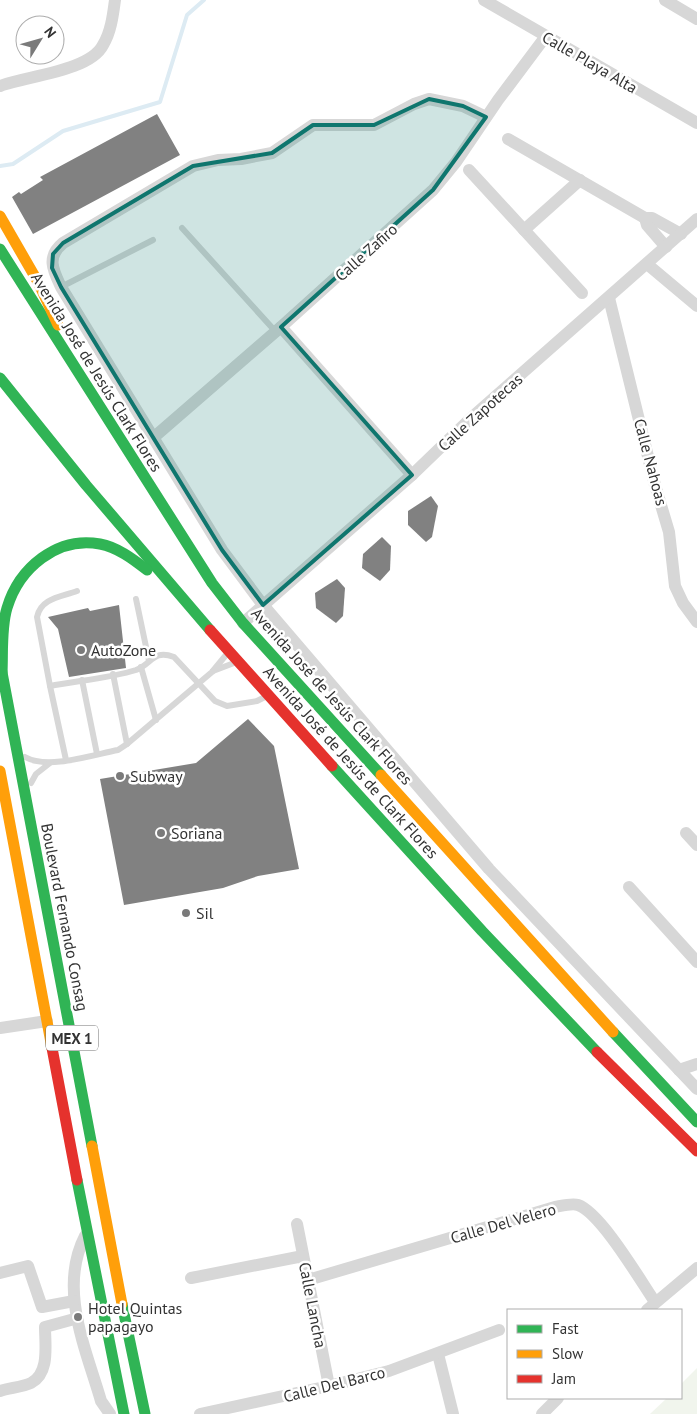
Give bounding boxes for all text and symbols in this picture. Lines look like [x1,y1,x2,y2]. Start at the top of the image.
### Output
north arrow [15,15,65,65]
text: N [40,23,60,41]
street label: Calle Playa Alta [539,27,641,97]
street label: Calle Zafiro [331,219,401,285]
street label: Avenida José de Jesús Clark Flores [27,269,167,476]
street label: Calle Zapotecas [434,369,527,455]
street label: Calle Nahoas [630,416,672,508]
street label: Avenida José de Jesús Clark Flores [247,603,417,789]
place label: AutoZone [91,640,156,660]
marker: AutoZone [75,644,87,656]
street label: Avenida José de Jesús de Clark Flores [259,662,443,863]
place label: Subway [130,766,183,786]
marker: Subway [114,770,126,782]
street label: Boulevard Fernando Consag [37,821,93,1013]
place label: Soriana [171,823,222,843]
marker: Soriana [155,827,167,839]
place label: Sil [196,903,214,923]
marker: Sil [180,907,192,919]
road number: MEX 1 [46,1026,98,1050]
street label: Calle Del Velero [448,1198,558,1248]
street label: Calle Lancha [295,1260,331,1350]
place label: Hotel Quintas papagayo [88,1298,183,1336]
legend [507,1309,682,1399]
marker: Hotel Quintas papagayo [72,1311,84,1323]
text: Fast [552,1319,579,1338]
text: Slow [552,1344,583,1363]
street label: Calle Del Barco [281,1362,387,1406]
text: Jam [551,1369,576,1388]

